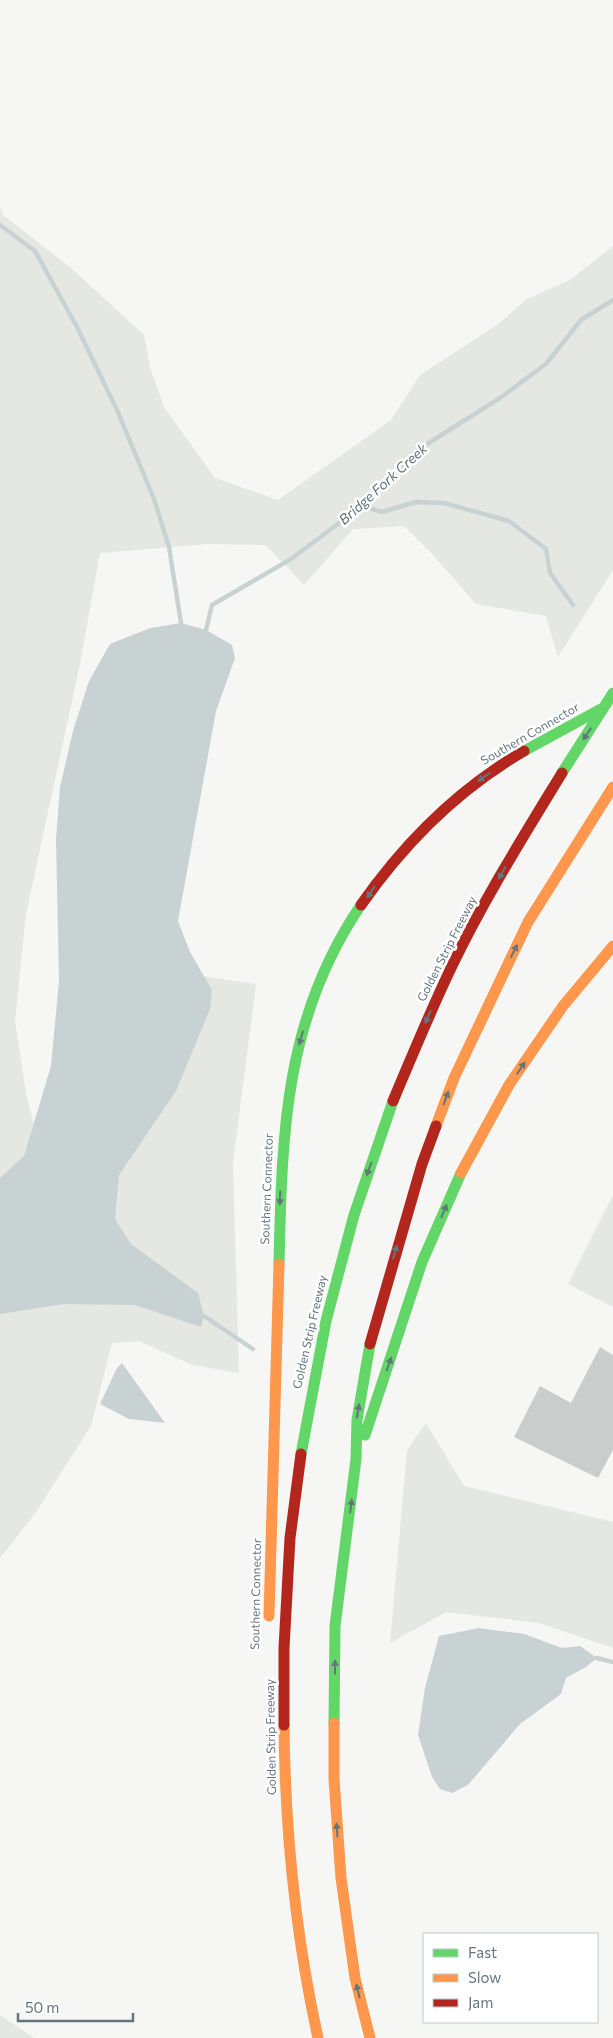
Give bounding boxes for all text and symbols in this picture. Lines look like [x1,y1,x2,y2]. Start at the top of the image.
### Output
water label: Bridge Fork Creek [335,439,431,528]
street label: Southern Connector [478,699,581,767]
one-way arrow [582,727,591,741]
one-way arrow [477,772,491,782]
one-way arrow [498,865,506,880]
one-way arrow [366,885,376,899]
street label: Golden Strip Freeway [413,894,479,1003]
one-way arrow [510,944,518,958]
one-way arrow [423,1010,431,1024]
one-way arrow [297,1030,305,1045]
one-way arrow [516,1061,526,1075]
one-way arrow [443,1091,450,1106]
street label: Southern Connector [257,1133,275,1245]
one-way arrow [365,1161,372,1176]
one-way arrow [276,1191,284,1207]
one-way arrow [441,1204,449,1218]
one-way arrow [391,1245,399,1260]
street label: Golden Strip Freeway [289,1274,329,1390]
one-way arrow [386,1356,394,1371]
one-way arrow [355,1402,363,1418]
one-way arrow [347,1497,355,1513]
street label: Southern Connector [247,1538,263,1650]
one-way arrow [331,1659,339,1675]
street label: Golden Strip Freeway [262,1679,278,1795]
one-way arrow [333,1821,341,1837]
legend [423,1933,598,2023]
text: Fast [468,1943,497,1961]
text: Slow [468,1968,501,1986]
one-way arrow [354,1983,362,1998]
scale bar [18,1990,132,2022]
text: Jam [468,1993,493,2011]
text: 50 m [25,1998,59,2016]

